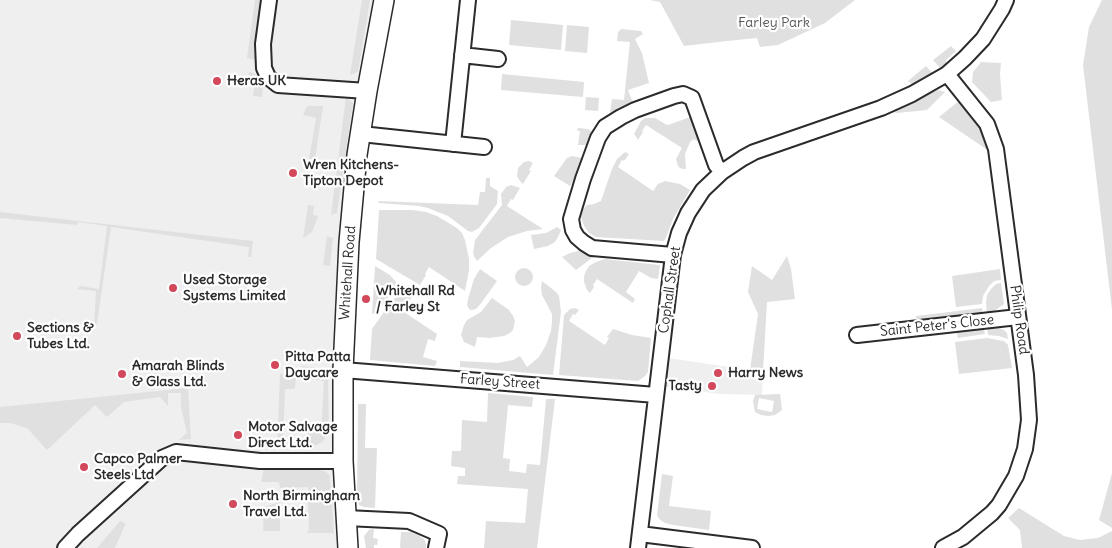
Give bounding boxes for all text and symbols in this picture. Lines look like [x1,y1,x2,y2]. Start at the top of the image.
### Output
park label: Farley Park [738,15,810,31]
place label: Heras UK [227,73,286,89]
marker: Heras UK [211,75,223,87]
place label: Wren Kitchens- Tipton Depot [303,157,399,190]
marker: Wren Kitchens- Tipton Depot [287,167,299,179]
street label: Whitehall Road [336,225,360,321]
street label: Cophall Street [656,245,684,335]
place label: Used Storage Systems Limited [183,272,286,304]
marker: Used Storage Systems Limited [167,282,179,294]
place label: Whitehall Rd / Farley St [376,283,455,316]
street label: Philip Road [1006,284,1032,356]
marker: Whitehall Rd / Farley St [360,293,372,305]
street label: Saint Peter's Close [879,312,995,340]
place label: Sections & Tubes Ltd. [27,320,94,352]
marker: Sections & Tubes Ltd. [11,330,23,342]
place label: Pitta Patta Daycare [285,349,351,382]
place label: Amarah Blinds & Glass Ltd. [132,358,224,391]
marker: Pitta Patta Daycare [269,359,281,371]
place label: Harry News [728,365,803,381]
marker: Harry News [712,367,724,379]
marker: Amarah Blinds & Glass Ltd. [116,368,128,380]
street label: Farley Street [459,371,541,393]
place label: Tasty [669,378,702,394]
marker: Tasty [706,380,718,392]
place label: Motor Salvage Direct Ltd. [248,419,338,452]
marker: Motor Salvage Direct Ltd. [232,429,244,441]
place label: Capco Palmer Steels Ltd [94,451,182,484]
marker: Capco Palmer Steels Ltd [78,461,90,473]
place label: North Birmingham Travel Ltd. [243,488,360,520]
marker: North Birmingham Travel Ltd. [227,498,239,510]

